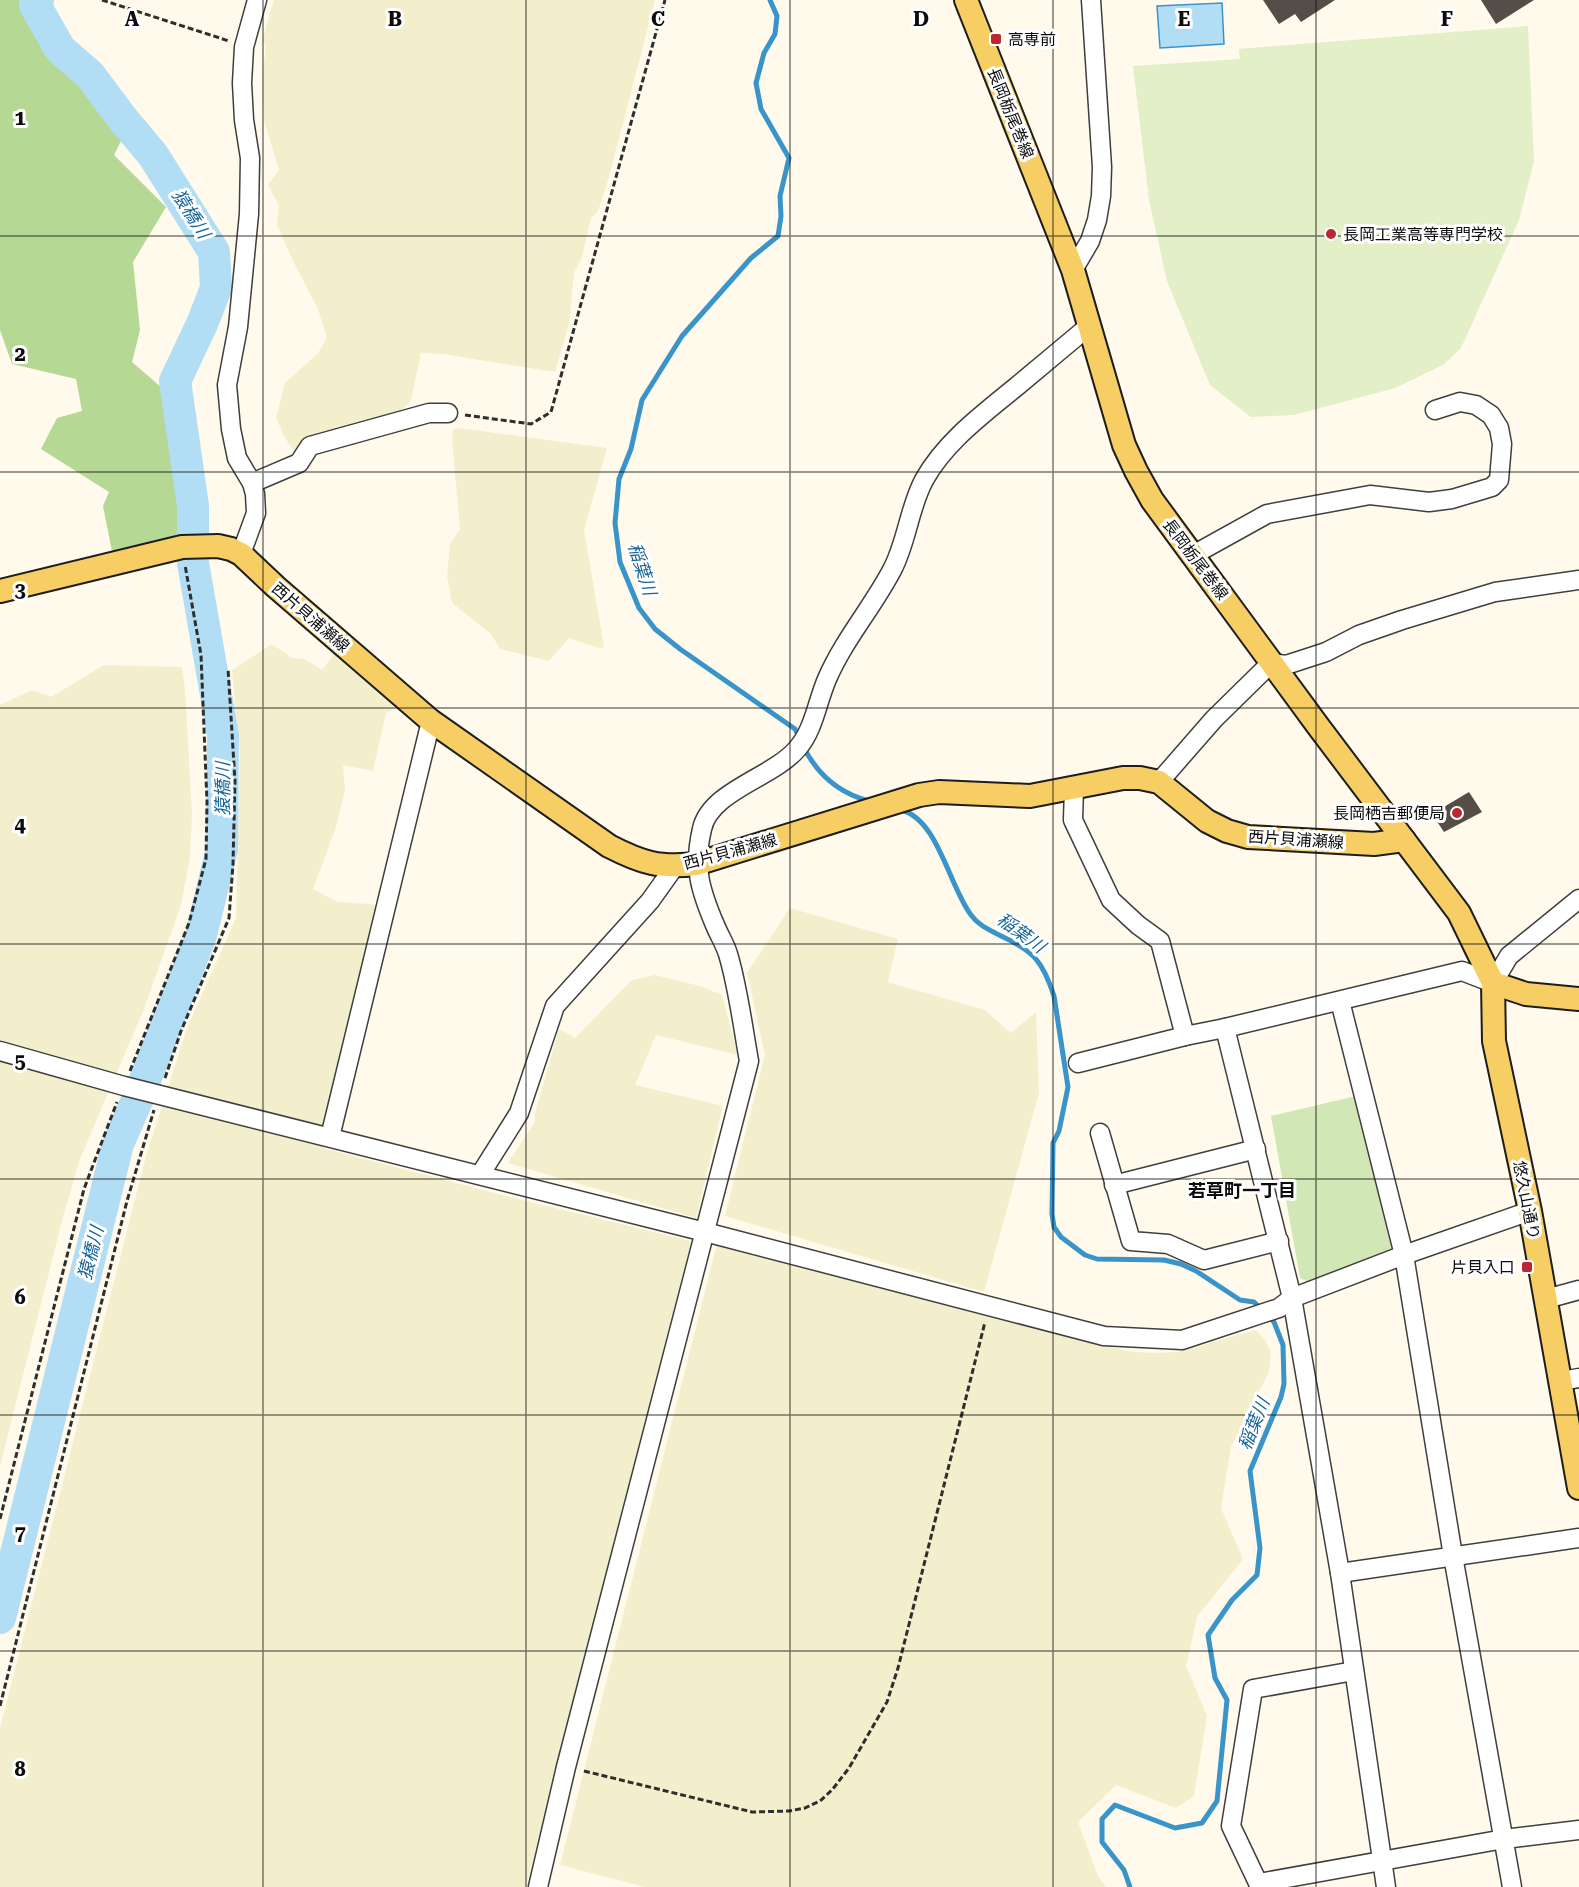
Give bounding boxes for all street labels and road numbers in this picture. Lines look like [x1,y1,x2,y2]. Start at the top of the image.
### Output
street label: 長岡栃尾巻線 [984,65,1037,161]
street label: 長岡栃尾巻線 [1159,515,1232,603]
street label: 西片貝浦瀬線 [268,579,353,656]
street label: 西片貝浦瀬線 [1247,827,1345,852]
street label: 西片貝浦瀬線 [681,830,779,873]
street label: 悠久山通り [1510,1159,1543,1241]

